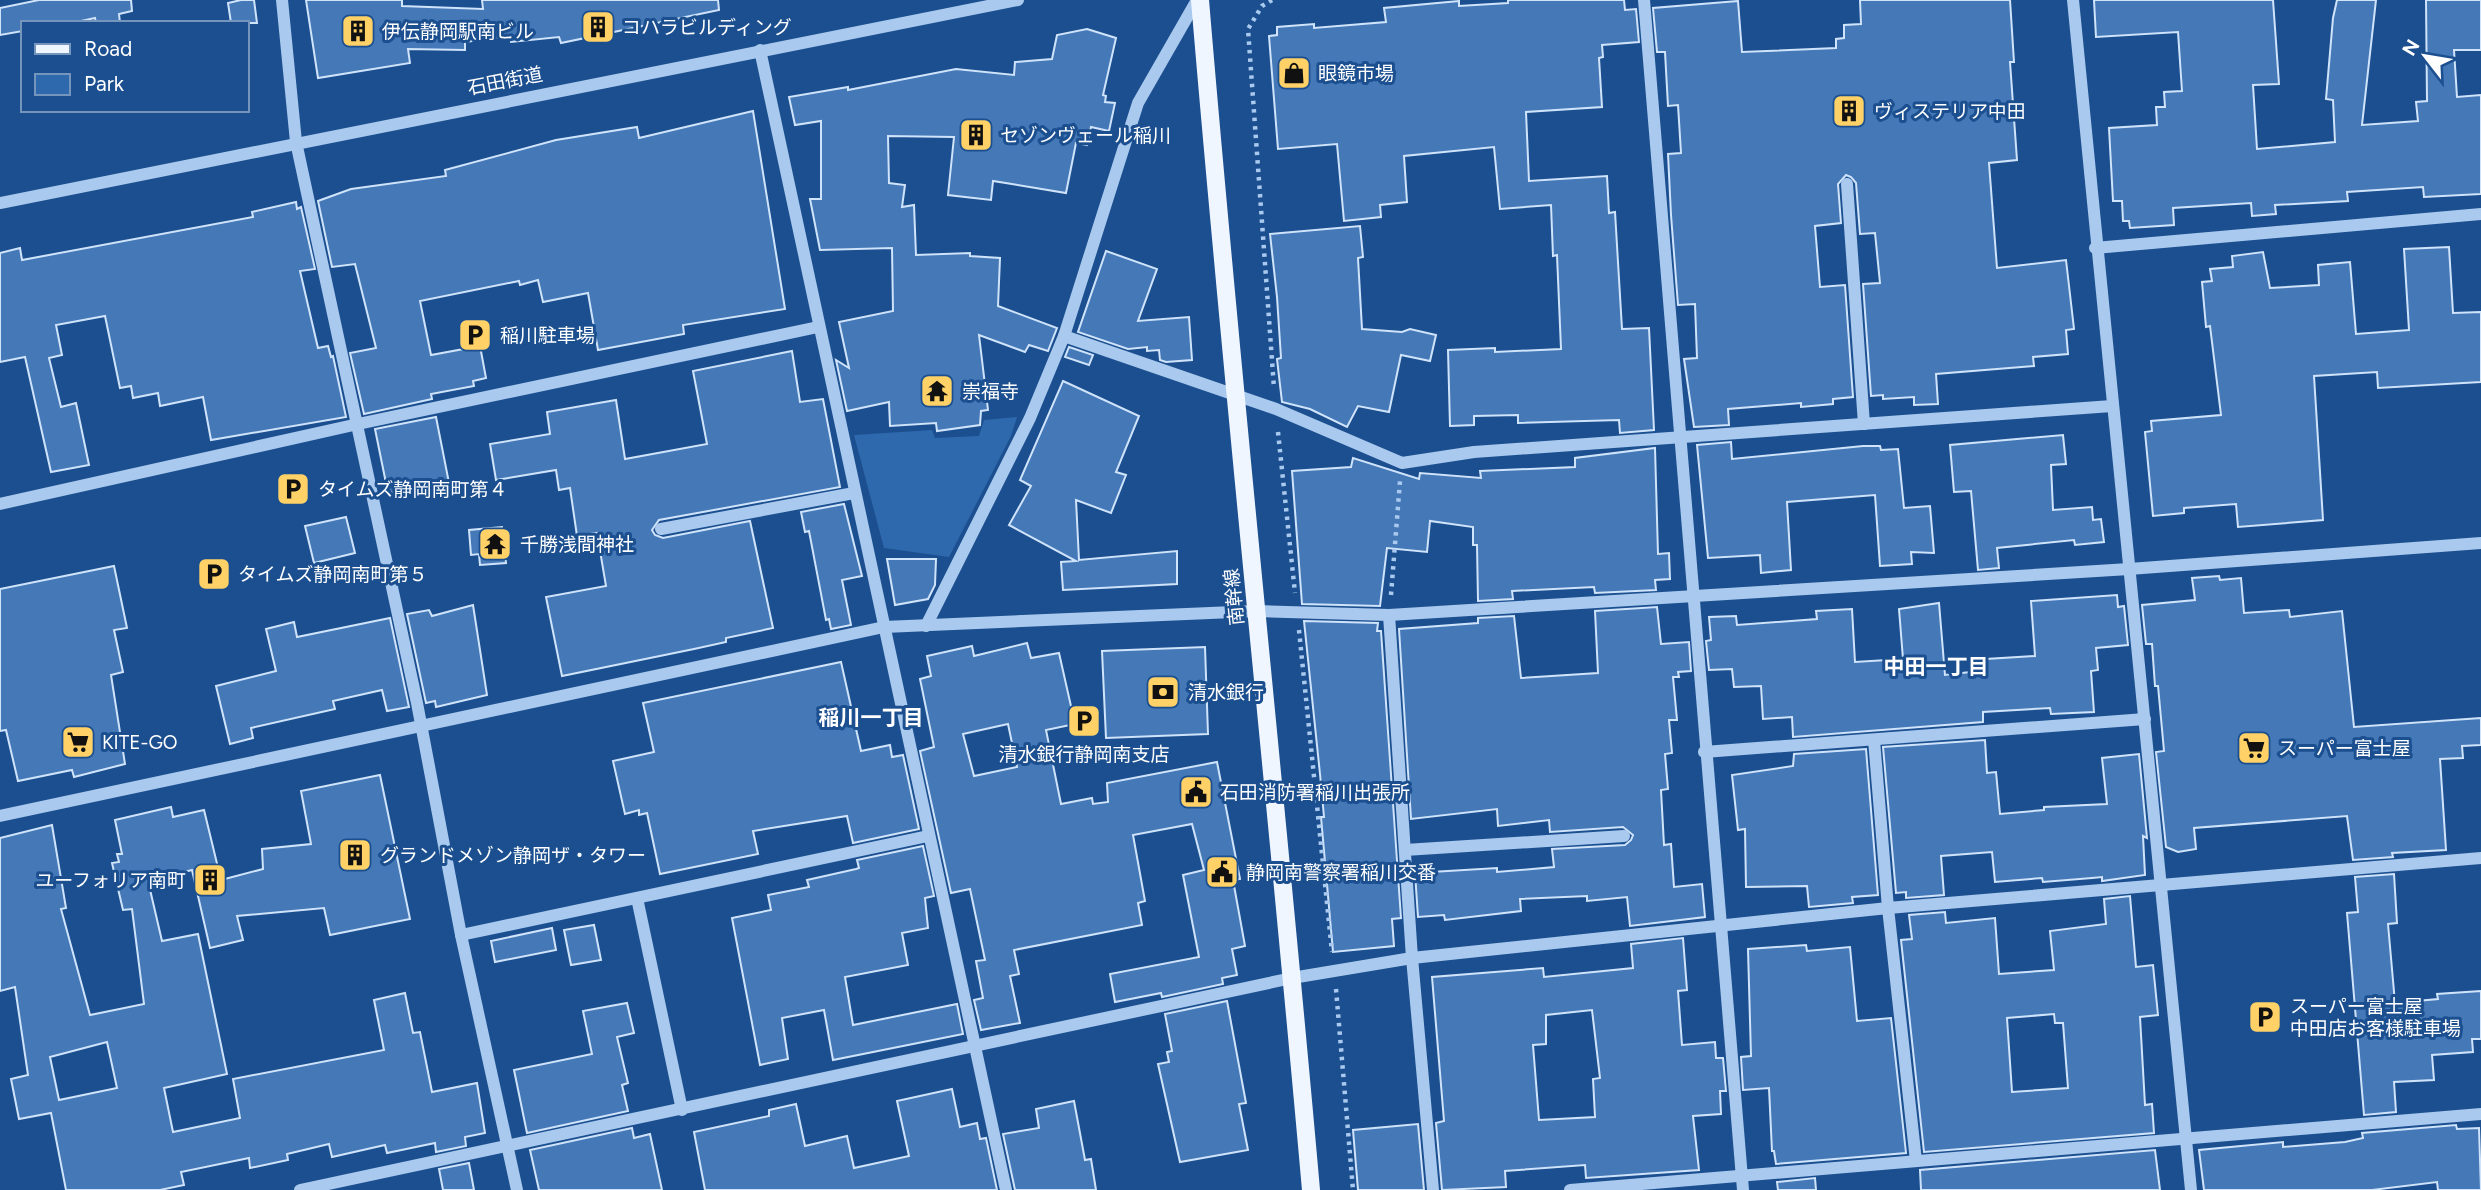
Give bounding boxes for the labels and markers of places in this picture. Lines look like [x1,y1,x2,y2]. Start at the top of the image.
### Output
building icon: コハラビルディング [579,8,617,46]
building icon: 伊伝静岡駅南ビル [339,12,377,50]
place label: コハラビルディング [622,16,792,39]
place label: 伊伝静岡駅南ビル [382,20,534,43]
shop icon: 眼鏡市場 [1275,54,1313,92]
place label: 眼鏡市場 [1318,62,1394,85]
building icon: ヴィステリア中田 [1830,92,1868,130]
place label: ヴィステリア中田 [1874,100,2026,123]
building icon: セゾンヴェール稲川 [957,116,995,154]
place label: セゾンヴェール稲川 [1000,124,1171,147]
parking icon: 稲川駐車場 [456,316,494,354]
place label: 稲川駐車場 [500,324,595,347]
temple icon: 崇福寺 [918,372,956,410]
place label: 崇福寺 [962,380,1019,403]
parking icon: タイムズ静岡南町第４ [274,470,312,508]
place label: タイムズ静岡南町第４ [318,478,508,501]
temple icon: 千勝浅間神社 [476,525,514,563]
place label: 千勝浅間神社 [520,533,634,556]
parking icon: タイムズ静岡南町第５ [195,555,233,593]
place label: タイムズ静岡南町第５ [238,563,428,586]
bank icon: 清水銀行 [1144,673,1182,711]
place label: 清水銀行 [1188,681,1264,704]
parking icon: 清水銀行静岡南支店 [1065,702,1103,740]
supermarket icon: KITE-GO [59,723,97,761]
supermarket icon: スーパー富士屋 [2235,729,2273,767]
place label: KITE-GO [102,731,178,754]
place label: スーパー富士屋 [2278,737,2411,760]
place label: 清水銀行静岡南支店 [998,743,1170,766]
public building icon: 石田消防署稲川出張所 [1177,773,1215,811]
place label: 石田消防署稲川出張所 [1220,781,1410,804]
building icon: グランドメゾン静岡ザ・タワー [336,836,374,874]
place label: グランドメゾン静岡ザ・タワー [380,844,646,867]
public building icon: 静岡南警察署稲川交番 [1203,853,1241,891]
building icon: ユーフォリア南町 [191,861,229,899]
place label: 静岡南警察署稲川交番 [1246,861,1436,884]
place label: ユーフォリア南町 [35,869,186,892]
place label: スーパー富士屋 中田店お客様駐車場 [2290,995,2461,1040]
parking icon: スーパー富士屋 中田店お客様駐車場 [2246,998,2284,1036]

